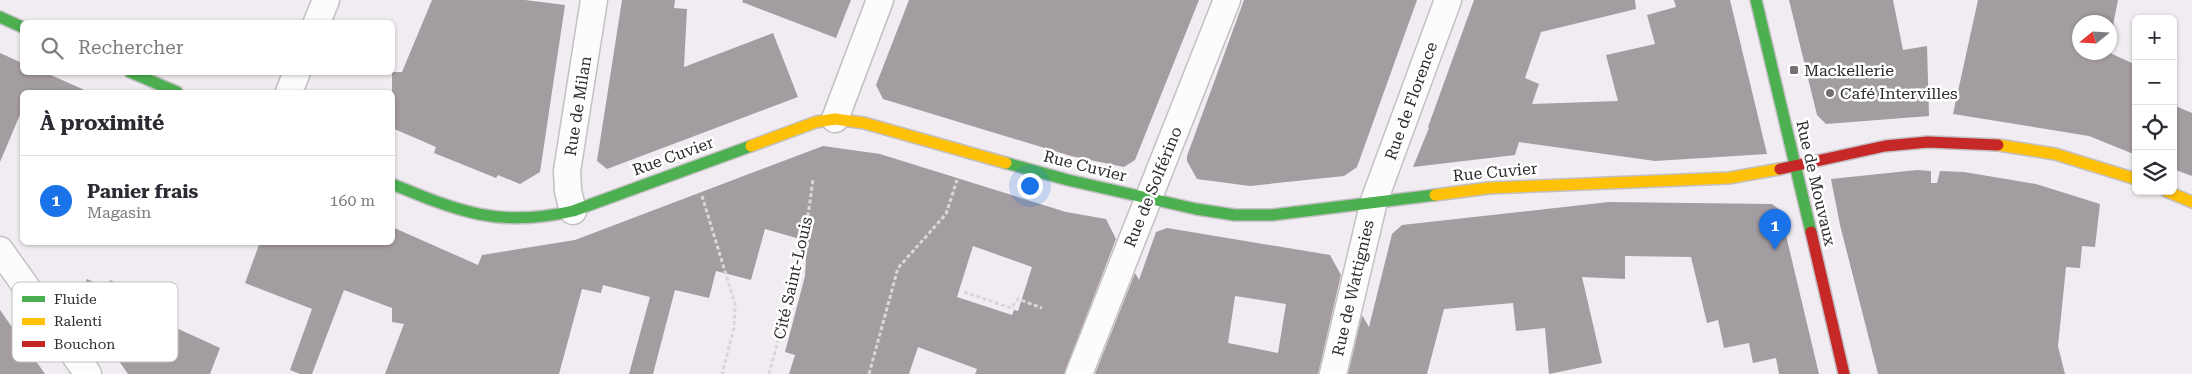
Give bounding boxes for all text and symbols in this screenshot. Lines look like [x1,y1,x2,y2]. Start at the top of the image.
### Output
north arrow [2072,15,2117,60]
map controls [2132,15,2177,195]
button: + [2132,15,2177,60]
search box [20,20,395,75]
icon: search [38,34,66,62]
text: Rechercher [78,36,184,59]
street label: Rue de Florence [1381,39,1441,163]
street label: Rue de Milan [561,55,595,157]
button: − [2132,60,2177,105]
place label: Mackellerie [1804,61,1894,80]
marker: Mackellerie [1788,64,1800,76]
place label: Café Intervilles [1840,84,1958,103]
marker: Café Intervilles [1824,87,1836,99]
button: locate [2132,105,2177,150]
text: À proximité [40,111,164,135]
street label: Rue de Mouvaux [1792,118,1840,249]
street label: Rue de Solférino [1120,124,1186,250]
street label: Rue Cuvier [630,132,717,179]
street label: Rue Cuvier [1042,147,1129,186]
button: layers [2132,150,2177,195]
street label: Rue Cuvier [1452,159,1539,185]
your location [1017,173,1043,199]
text: Panier frais [87,180,198,203]
text: 1 [52,191,60,210]
text: 160 m [329,191,375,210]
text: Magasin [87,203,151,222]
pin: 1 [1759,209,1791,250]
street label: Cité Saint-Louis [770,215,816,341]
street label: Rue de Wattignies [1328,218,1378,358]
legend [12,282,178,362]
text: Fluide [54,291,97,307]
text: Ralenti [54,313,102,329]
text: Bouchon [54,336,115,352]

